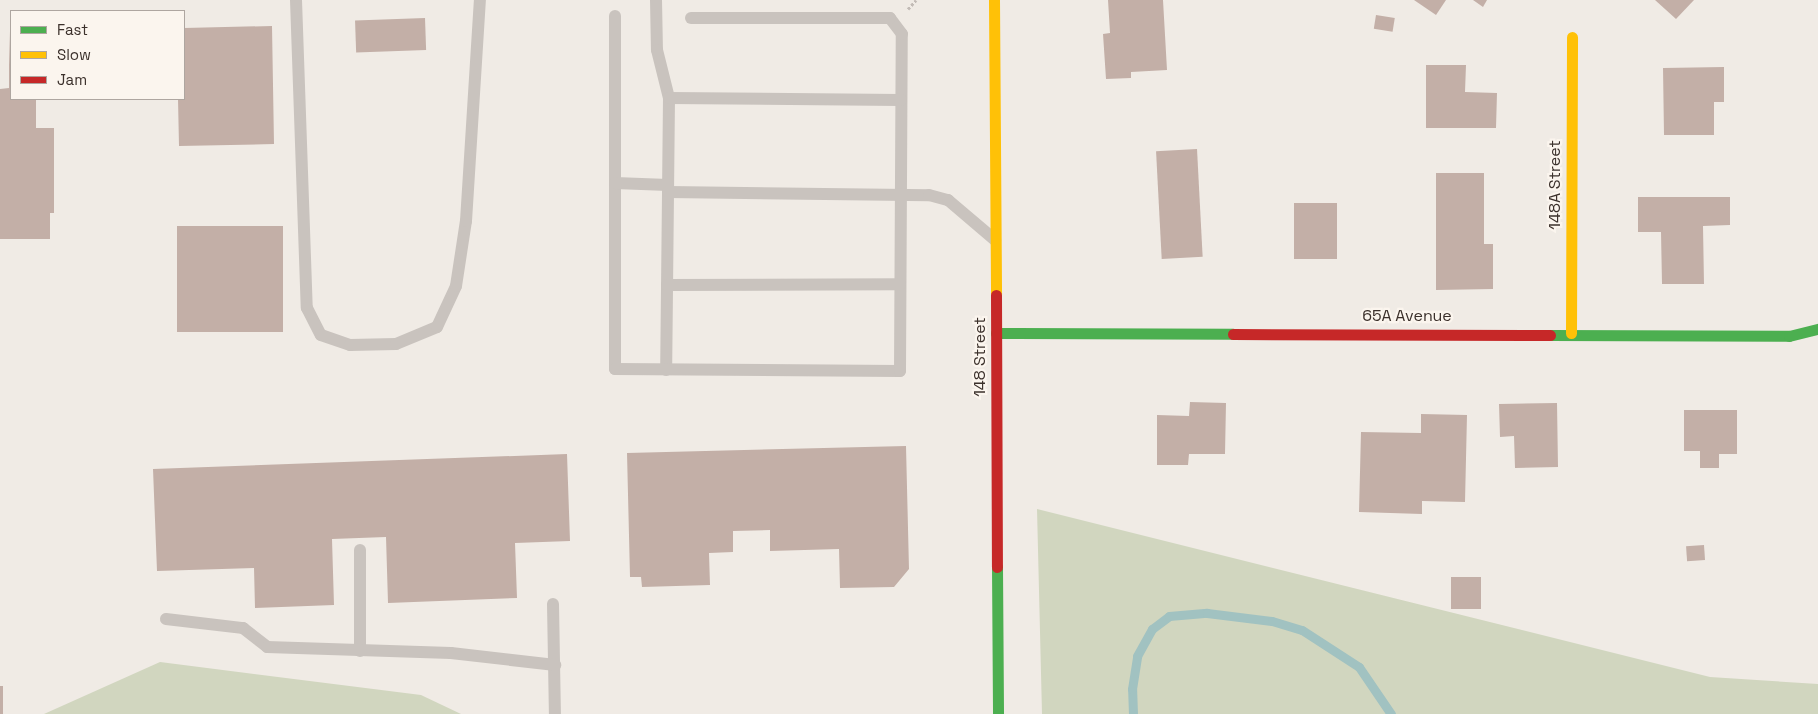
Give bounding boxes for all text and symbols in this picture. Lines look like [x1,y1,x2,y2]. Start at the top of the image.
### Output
legend [10,10,185,100]
text: Fast [57,20,88,39]
text: Slow [57,45,91,64]
text: Jam [57,70,87,89]
street label: 148A Street [1545,140,1565,230]
street label: 65A Avenue [1362,306,1452,326]
street label: 148 Street [970,317,990,397]

